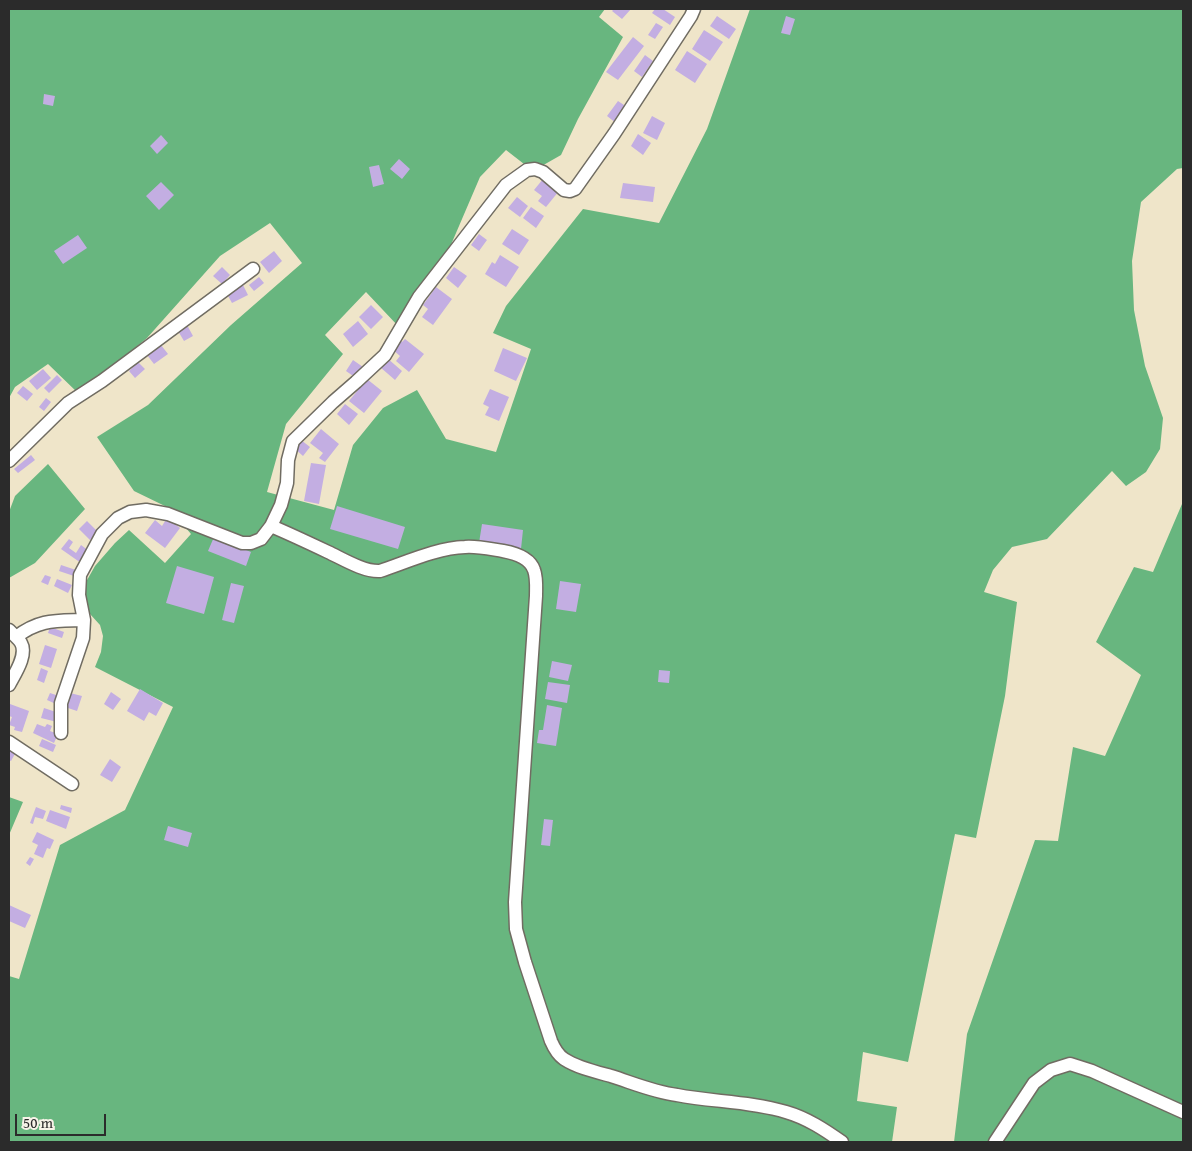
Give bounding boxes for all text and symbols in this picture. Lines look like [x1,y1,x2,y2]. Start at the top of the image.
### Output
scale bar [18,1104,109,1136]
text: 50 m [23,1112,53,1133]

